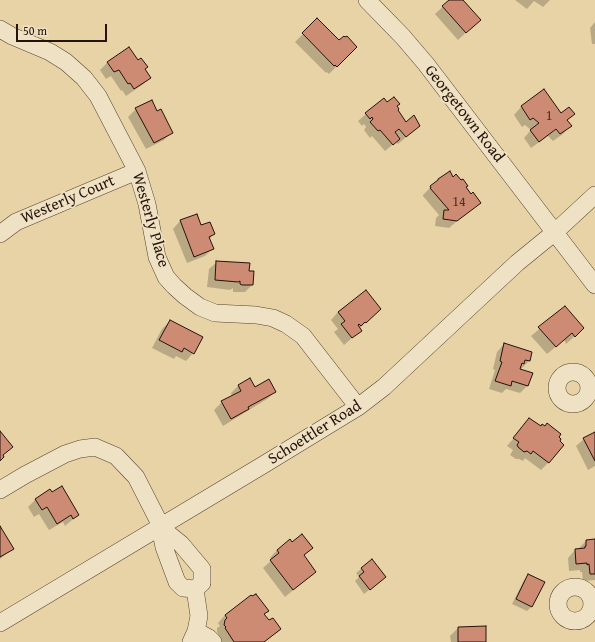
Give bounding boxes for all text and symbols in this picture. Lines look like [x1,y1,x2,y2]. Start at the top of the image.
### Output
scale bar [18,16,109,42]
text: 50 m [23,22,47,39]
street label: Georgetown Road [420,62,508,166]
house number: 1 [546,108,552,124]
street label: Westerly Place [127,170,173,270]
street label: Westerly Court [18,172,118,228]
house number: 14 [452,194,466,210]
street label: Schoettler Road [265,397,365,469]

